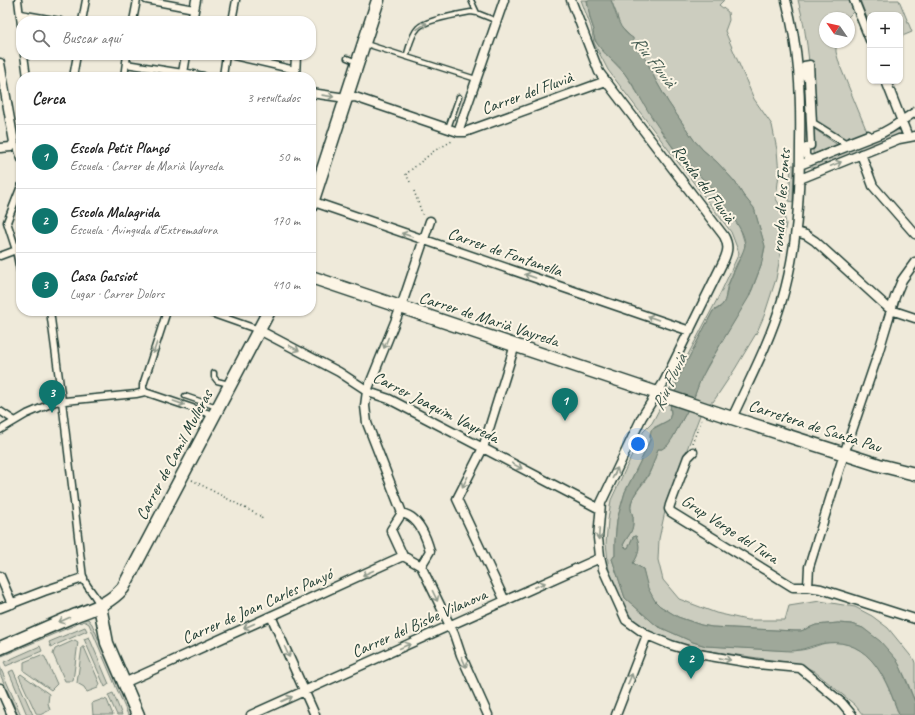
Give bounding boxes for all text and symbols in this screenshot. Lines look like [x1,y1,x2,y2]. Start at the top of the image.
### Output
north arrow [819,12,855,48]
map controls [867,12,903,84]
button: + [867,12,903,48]
search box [16,16,316,60]
one-way arrow [416,22,427,30]
icon: search [30,27,52,49]
text: Buscar aquí [62,29,121,48]
water label: Riu Fluvià [627,31,682,93]
button: − [867,48,903,84]
street label: Carrer del Fluvià [478,66,577,119]
text: Cerca [32,88,65,109]
text: 3 resultados [247,90,300,106]
one-way arrow [321,92,334,99]
text: Escola Petit Plançó [70,139,169,158]
street label: Ronda del Fluvià [668,141,741,229]
street label: ronda de les Fonts [767,146,795,254]
text: 1 [42,149,48,165]
text: 50 m [278,149,300,165]
text: Escuela · Carrer de Marià Vayreda [70,158,223,174]
one-way arrow [829,160,841,168]
text: Escola Malagrida [70,203,159,222]
text: 2 [42,213,48,229]
text: 170 m [272,213,300,229]
text: Escuela · Avinguda d'Extremadura [70,222,217,238]
street label: Carrer de Fontanella [445,223,566,282]
one-way arrow [401,230,413,238]
text: Casa Gassiot [70,267,137,286]
one-way arrow [524,272,536,280]
text: 3 [42,277,48,293]
text: 410 m [272,277,300,293]
text: Lugar · Carrer Dolors [70,286,164,302]
street label: Carrer de Marià Vayreda [416,286,564,352]
one-way arrow [646,314,659,321]
one-way arrow [381,337,389,349]
one-way arrow [150,342,158,354]
one-way arrow [287,345,299,352]
water label: Riu Fluvià [646,349,692,414]
street label: Carrer Joaquim Vayreda [370,366,504,449]
pin: 3 [39,380,65,413]
street label: Carrer de Camil Mulleras [131,384,218,524]
pin: 1 [552,388,578,421]
street label: Carretera de Santa Pau [746,395,886,458]
one-way arrow [173,400,185,408]
your location [628,434,648,454]
one-way arrow [511,462,523,470]
one-way arrow [612,468,619,480]
one-way arrow [461,476,468,488]
street label: Grup Verge del Tura [678,490,784,569]
one-way arrow [595,527,602,540]
street label: Carrer de Joan Carles Panyó [179,562,338,649]
one-way arrow [362,570,374,577]
one-way arrow [534,581,546,588]
street label: Carrer del Bisbe Vilanova [348,583,492,662]
one-way arrow [432,590,439,602]
one-way arrow [58,617,70,624]
one-way arrow [244,623,256,631]
one-way arrow [399,642,411,649]
one-way arrow [284,646,291,658]
pin: 2 [678,646,704,679]
one-way arrow [461,655,468,667]
one-way arrow [718,655,731,663]
one-way arrow [627,673,635,685]
one-way arrow [280,695,292,702]

